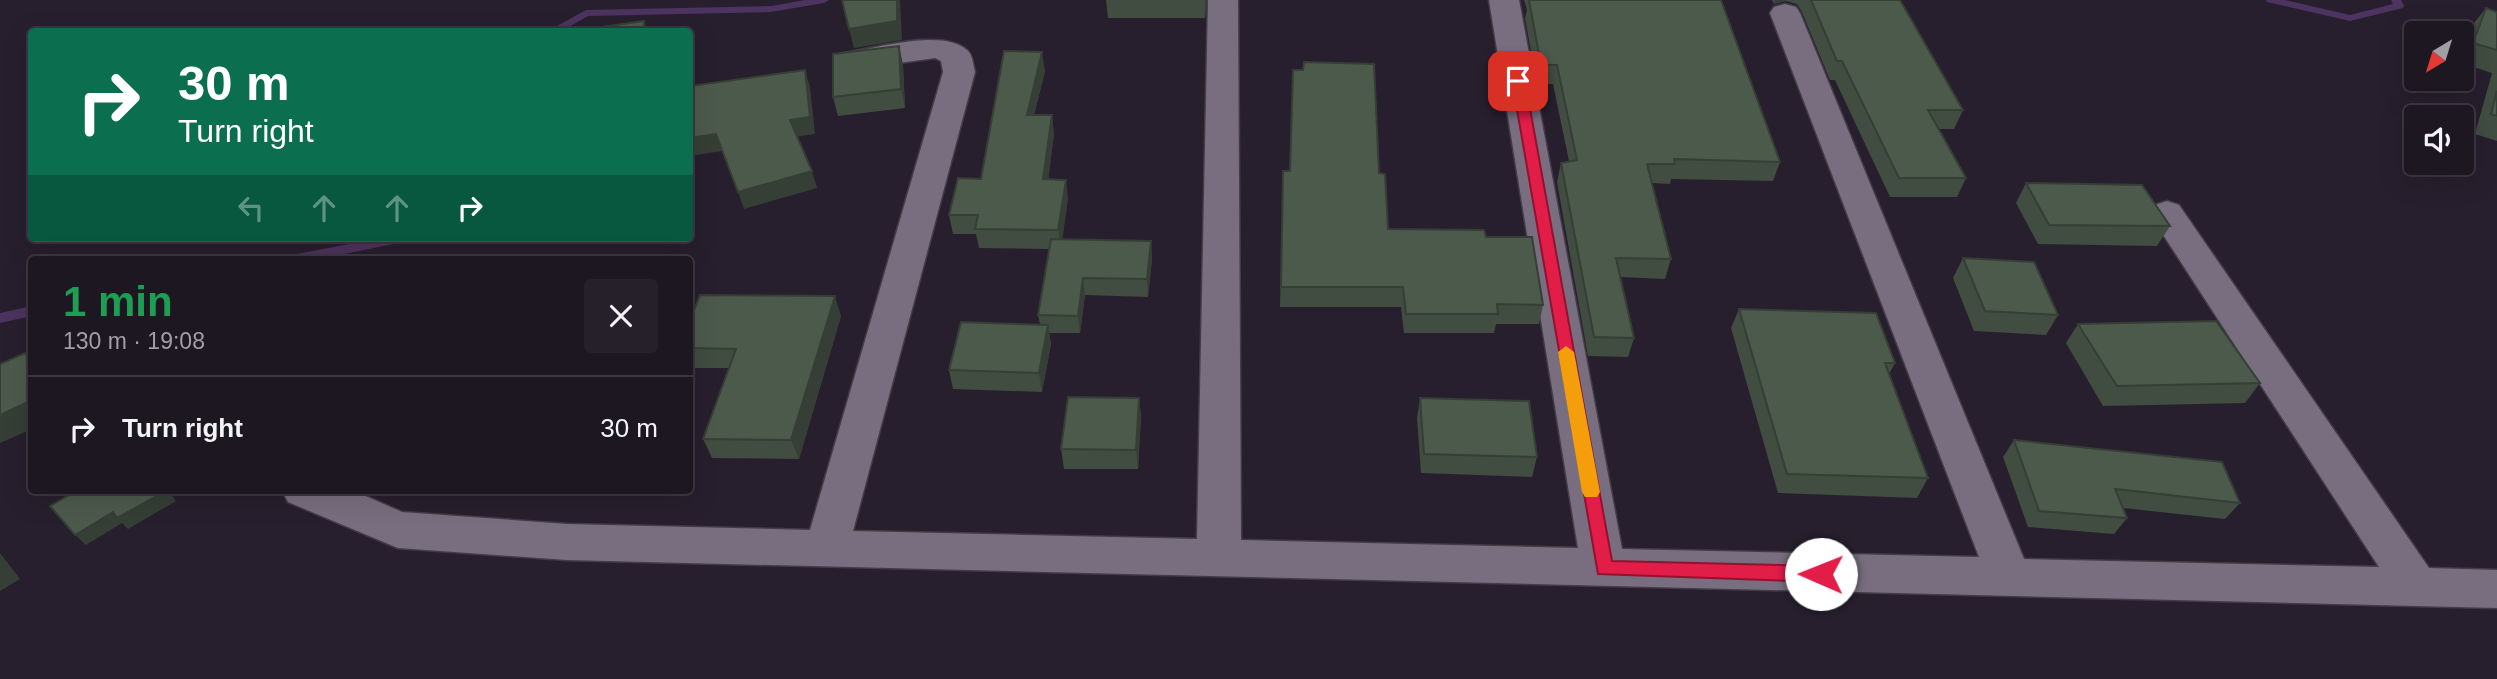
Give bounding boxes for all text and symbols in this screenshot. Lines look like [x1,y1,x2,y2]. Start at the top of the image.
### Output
north arrow [2404,21,2474,91]
map controls [2404,21,2474,175]
pin [1488,51,1548,111]
icon: right [63,56,154,147]
text: 30 m [178,56,290,110]
icon: arrive [1499,62,1537,100]
button: sound [2404,105,2474,175]
text: Turn right [178,113,314,149]
icon: left [232,189,270,227]
icon: ahead [305,189,343,227]
icon: ahead [378,189,416,227]
icon: right [451,189,489,227]
text: 1 min [63,278,173,325]
button: close [584,279,658,353]
text: 130 m · 19:08 [63,328,205,354]
icon: right [63,410,101,448]
text: Turn right [122,413,243,443]
text: 30 m [600,413,658,443]
position arrow [1784,537,1858,611]

